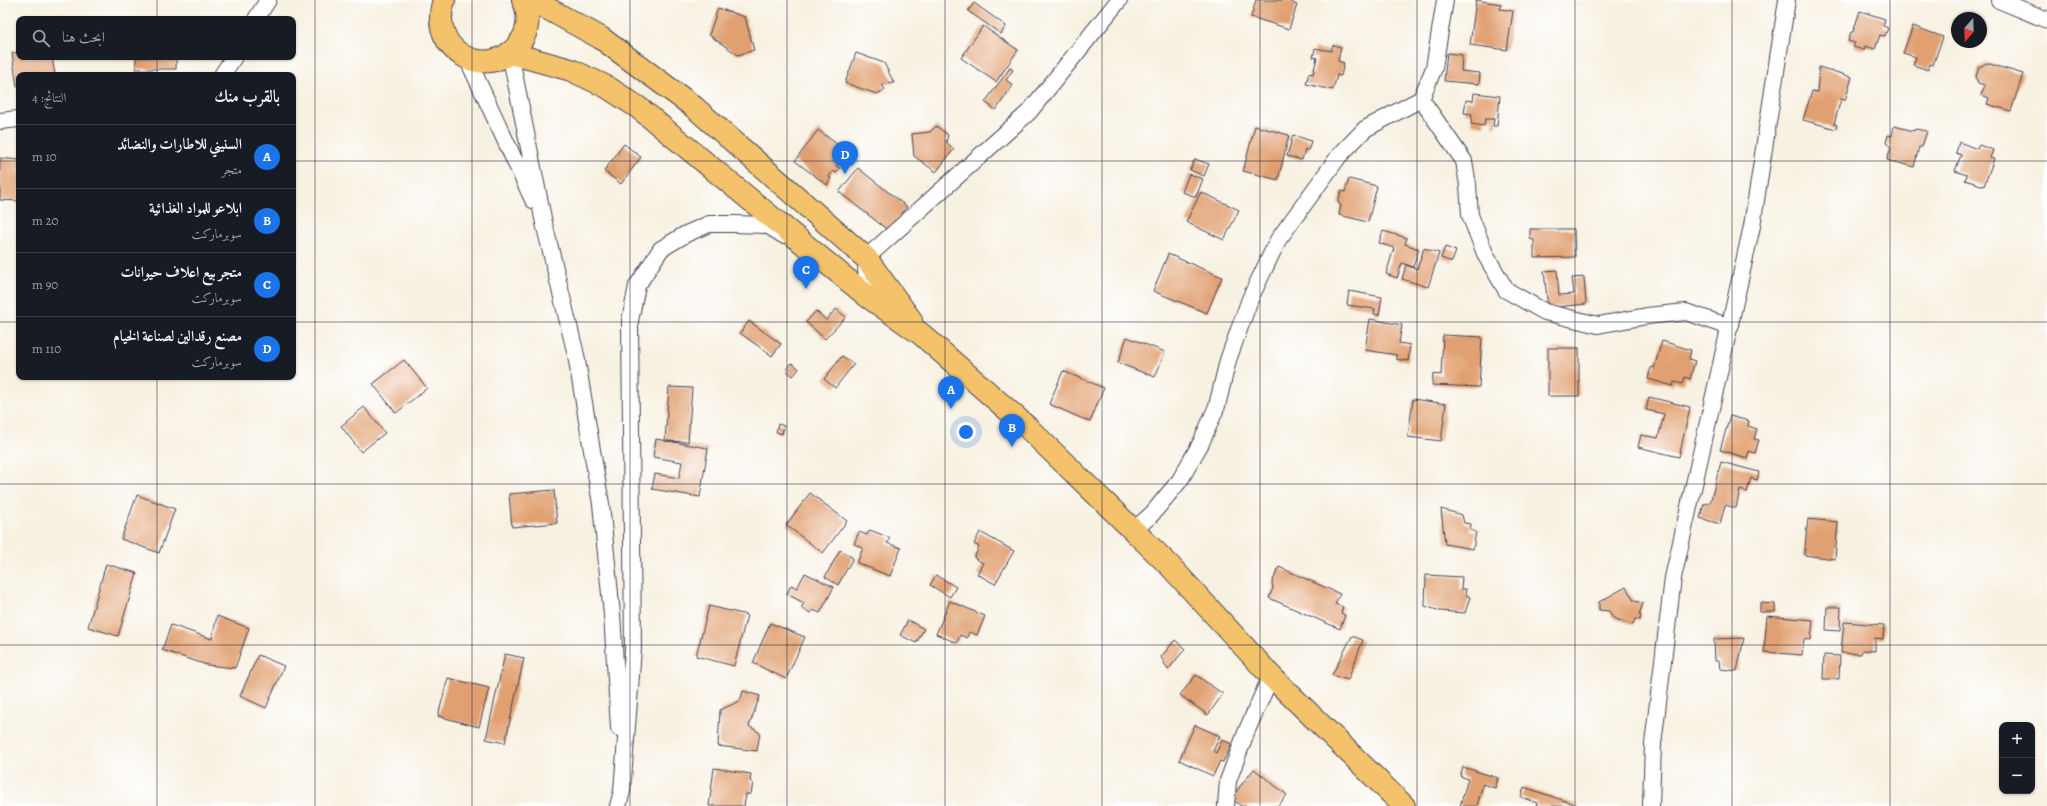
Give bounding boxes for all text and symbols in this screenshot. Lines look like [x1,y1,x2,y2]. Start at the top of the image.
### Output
north arrow [1951,12,1987,48]
search box [16,16,296,60]
icon: search [30,27,52,49]
text: ابحث هنا [62,27,105,47]
text: بالقرب منك [214,85,280,108]
text: النتائج: 4 [32,89,66,106]
text: السنيني للاطارات والنضائد [117,134,242,154]
pin: D [832,141,858,174]
text: 10 m [32,148,57,165]
text: A [263,148,271,165]
text: متجر [221,161,242,178]
text: ابلاعو للمواد الغذائية [149,198,242,218]
text: 20 m [32,212,59,229]
text: B [263,212,271,229]
text: سوبرماركت [192,225,242,242]
pin: C [793,256,819,289]
text: متجر بيع اعلاف حيوانات [120,262,242,282]
text: 90 m [32,276,58,293]
text: C [263,276,271,293]
text: سوبرماركت [192,289,242,306]
text: مصنع رقدالين لصناعة الخيام [113,326,242,346]
text: 110 m [32,340,61,357]
text: D [262,340,272,357]
text: سوبرماركت [192,353,242,370]
pin: A [938,376,964,409]
pin: B [999,414,1025,447]
your location [956,422,976,442]
map controls [1999,722,2035,794]
button: + [1999,722,2035,758]
button: − [1999,758,2035,794]

